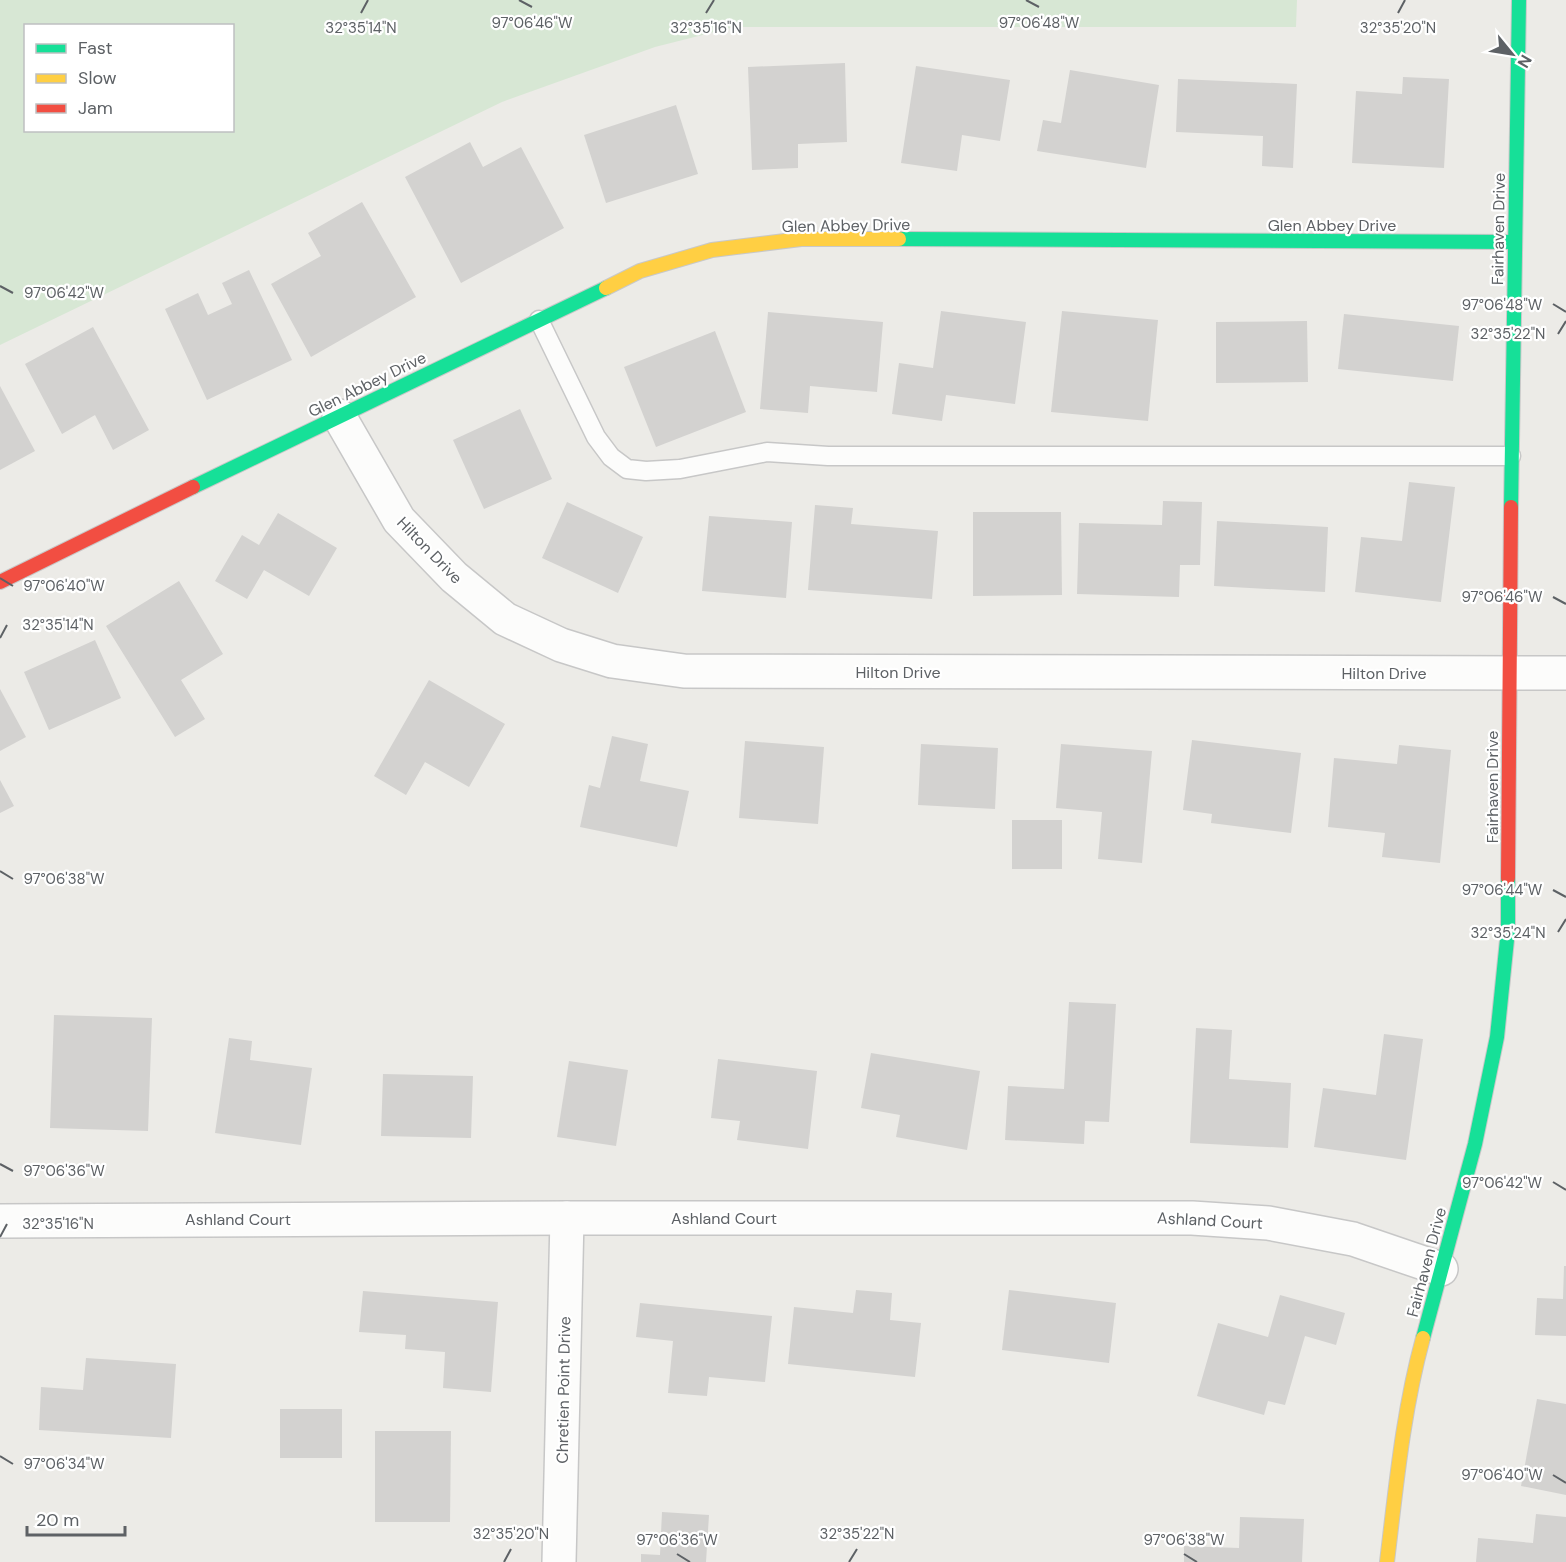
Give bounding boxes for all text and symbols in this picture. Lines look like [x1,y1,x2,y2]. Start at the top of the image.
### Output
text: 97°06'46"W [492,13,573,33]
text: 97°06'48"W [999,13,1080,33]
text: 32°35'14"N [325,18,397,38]
text: 32°35'16"N [670,18,742,38]
text: 32°35'20"N [1360,18,1436,38]
legend [24,24,234,132]
north arrow [1482,24,1542,84]
text: Fast [78,36,113,60]
text: N [1513,51,1537,72]
text: Slow [78,66,117,90]
text: Jam [78,96,113,120]
street label: Fairhaven Drive [1487,173,1510,285]
street label: Glen Abbey Drive [781,214,911,237]
street label: Glen Abbey Drive [1268,215,1396,236]
text: 97°06'42"W [24,283,105,303]
text: 97°06'48"W [1462,295,1543,315]
text: 32°35'22"N [1471,324,1545,344]
street label: Glen Abbey Drive [305,347,430,422]
street label: Hilton Drive [393,512,467,588]
text: 97°06'40"W [23,576,105,596]
text: 97°06'46"W [1462,587,1543,607]
text: 32°35'14"N [22,615,94,635]
street label: Hilton Drive [855,662,941,683]
street label: Hilton Drive [1341,663,1427,684]
street label: Fairhaven Drive [1482,731,1503,843]
text: 97°06'38"W [23,869,105,889]
text: 97°06'44"W [1462,880,1543,900]
text: 32°35'24"N [1470,923,1546,943]
text: 97°06'36"W [23,1161,105,1181]
text: 97°06'42"W [1462,1173,1543,1193]
street label: Fairhaven Drive [1402,1205,1451,1319]
street label: Ashland Court [1157,1207,1263,1234]
street label: Ashland Court [671,1208,777,1229]
street label: Ashland Court [185,1209,291,1230]
text: 32°35'16"N [22,1214,94,1234]
street label: Chretien Point Drive [552,1316,575,1464]
text: 97°06'34"W [23,1454,105,1474]
text: 97°06'40"W [1461,1465,1543,1485]
scale bar [27,1499,124,1537]
text: 20 m [36,1508,79,1532]
text: 32°35'20"N [473,1524,549,1544]
text: 32°35'22"N [820,1524,894,1544]
text: 97°06'36"W [636,1530,718,1550]
text: 97°06'38"W [1143,1530,1225,1550]

